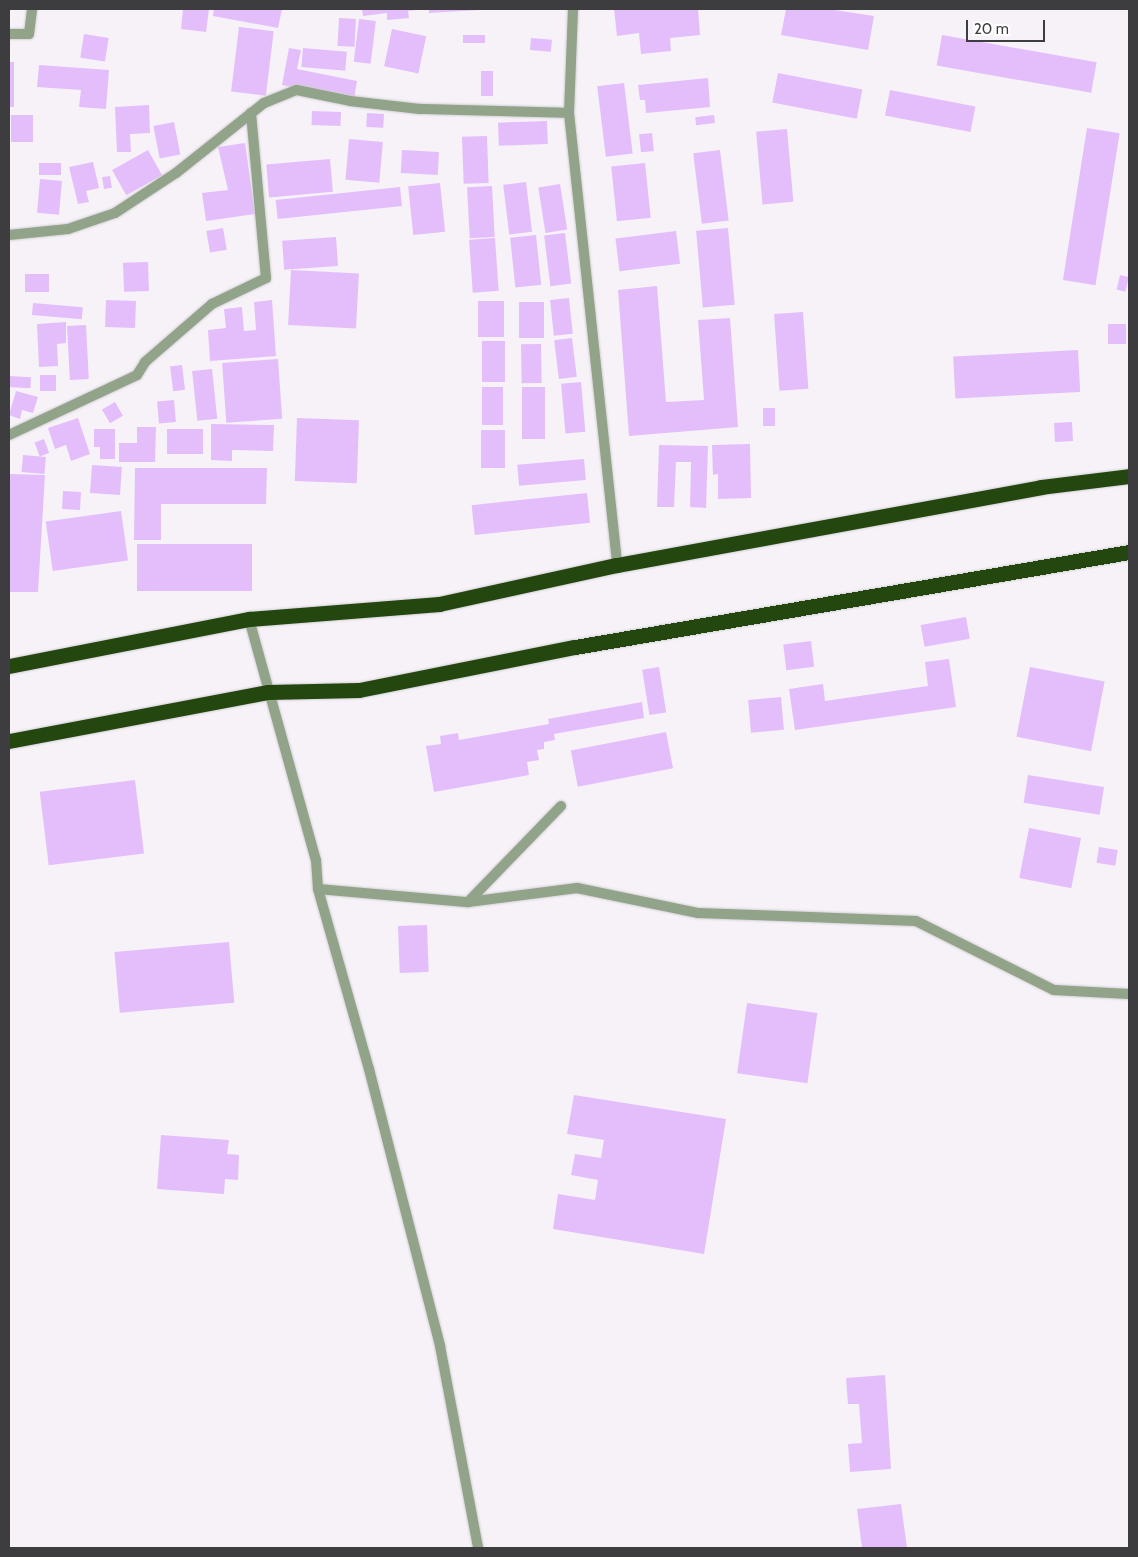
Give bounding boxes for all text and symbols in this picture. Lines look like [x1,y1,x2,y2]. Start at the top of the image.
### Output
scale bar [968,10,1047,42]
text: 20 m [974,20,1009,38]

